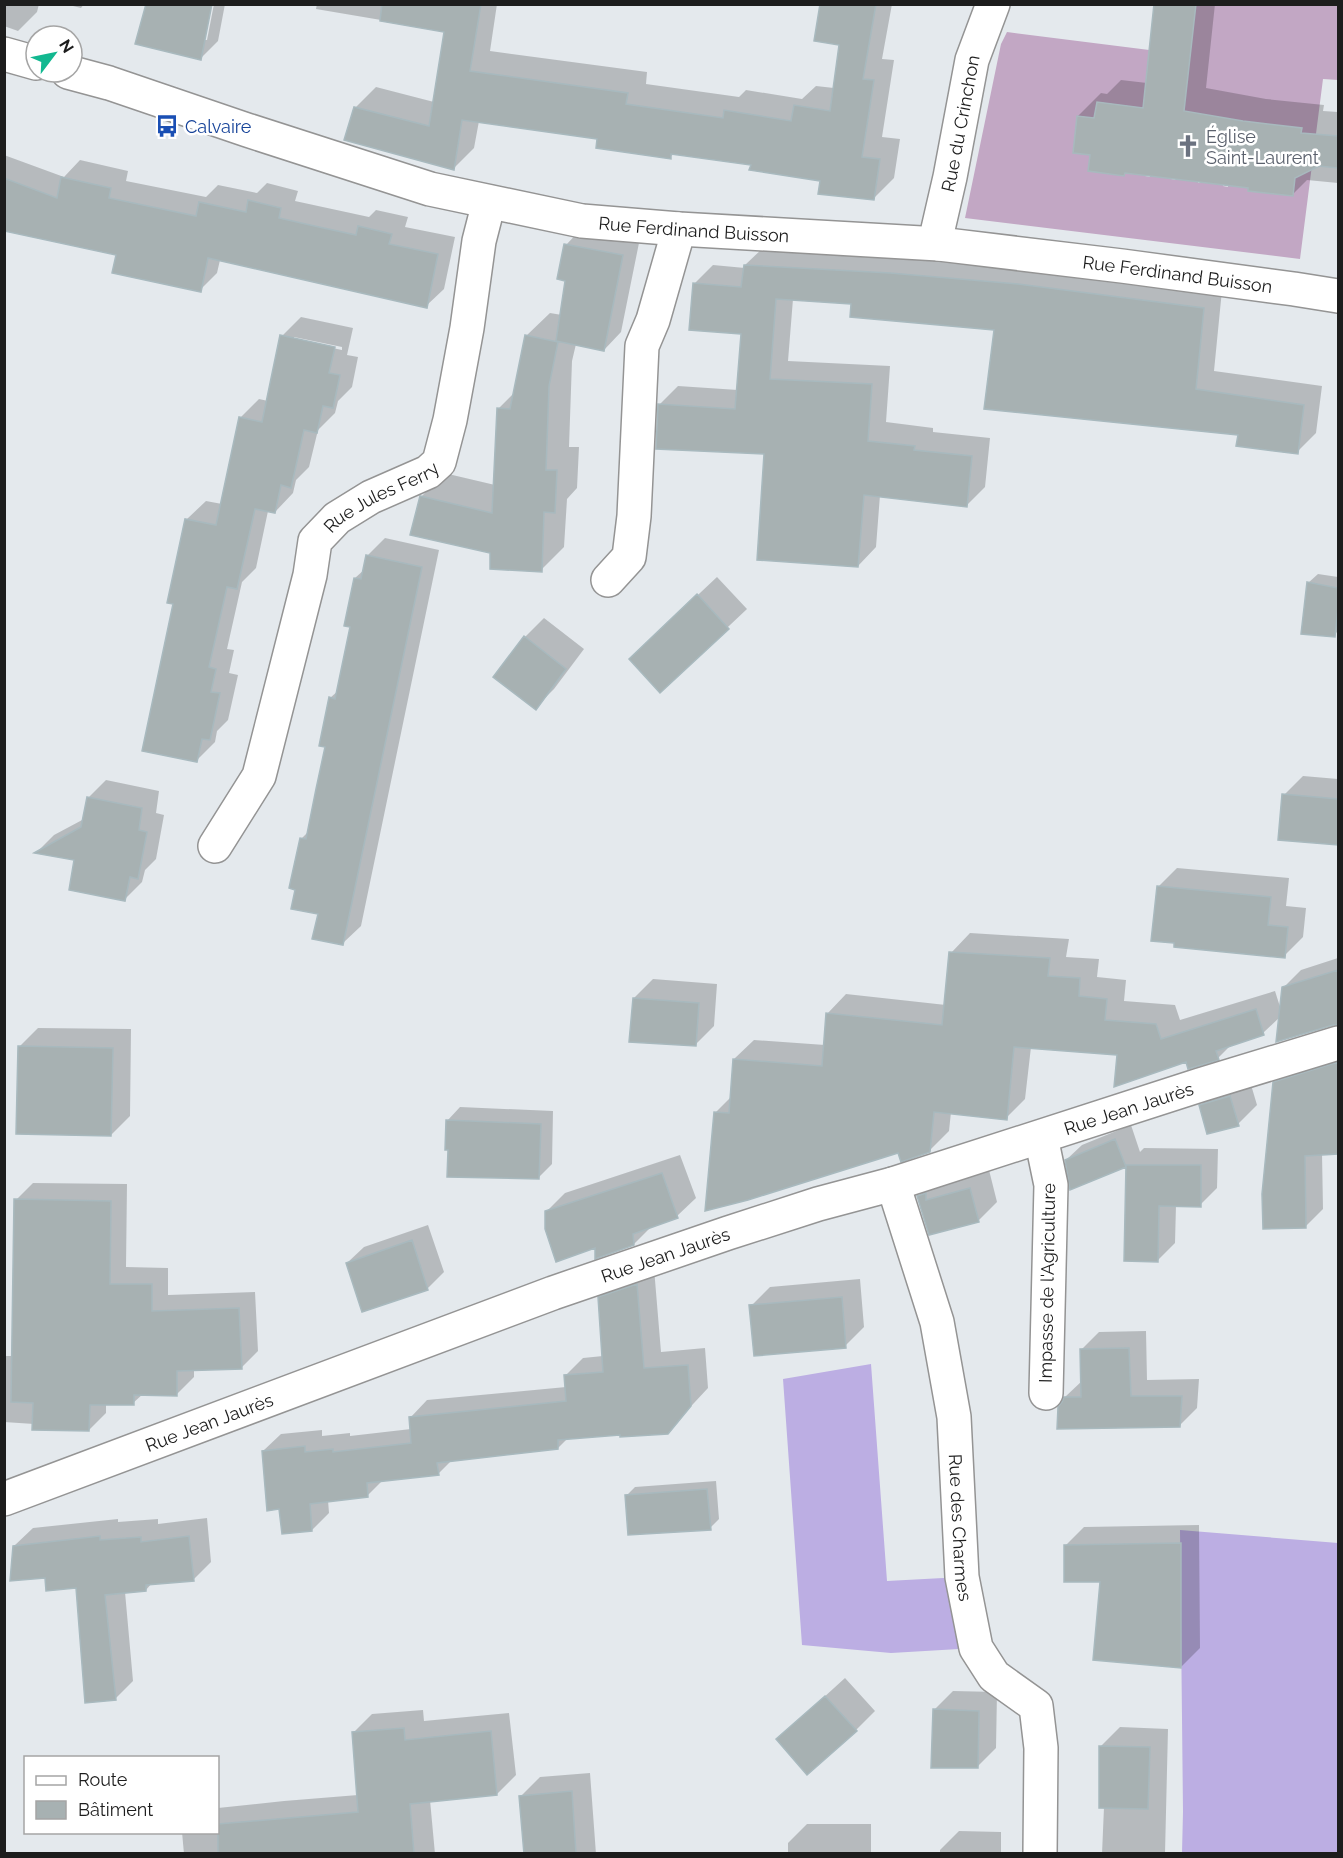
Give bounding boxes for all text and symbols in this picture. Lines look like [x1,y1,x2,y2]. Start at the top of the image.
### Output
north arrow [24,24,84,84]
text: N [55,36,78,57]
street label: Rue du Crinchon [936,53,983,194]
bus stop icon: Calvaire [154,113,180,139]
place label: Calvaire [185,116,252,137]
place label: Église Saint-Laurent [1206,125,1319,168]
church icon: Église Saint-Laurent [1175,133,1201,159]
street label: Rue Ferdinand Buisson [598,212,790,246]
street label: Rue Ferdinand Buisson [1082,251,1274,297]
street label: Rue Jules Ferry [319,457,443,536]
street label: Rue Jean Jaurès [1061,1077,1196,1139]
street label: Impasse de l'Agriculture [1035,1182,1059,1383]
street label: Rue Jean Jaurès [598,1223,733,1286]
street label: Rue Jean Jaurès [142,1388,276,1456]
street label: Rue des Charmes [945,1453,977,1603]
legend [24,1756,219,1834]
text: Route [78,1769,128,1790]
text: Bâtiment [78,1799,153,1820]

